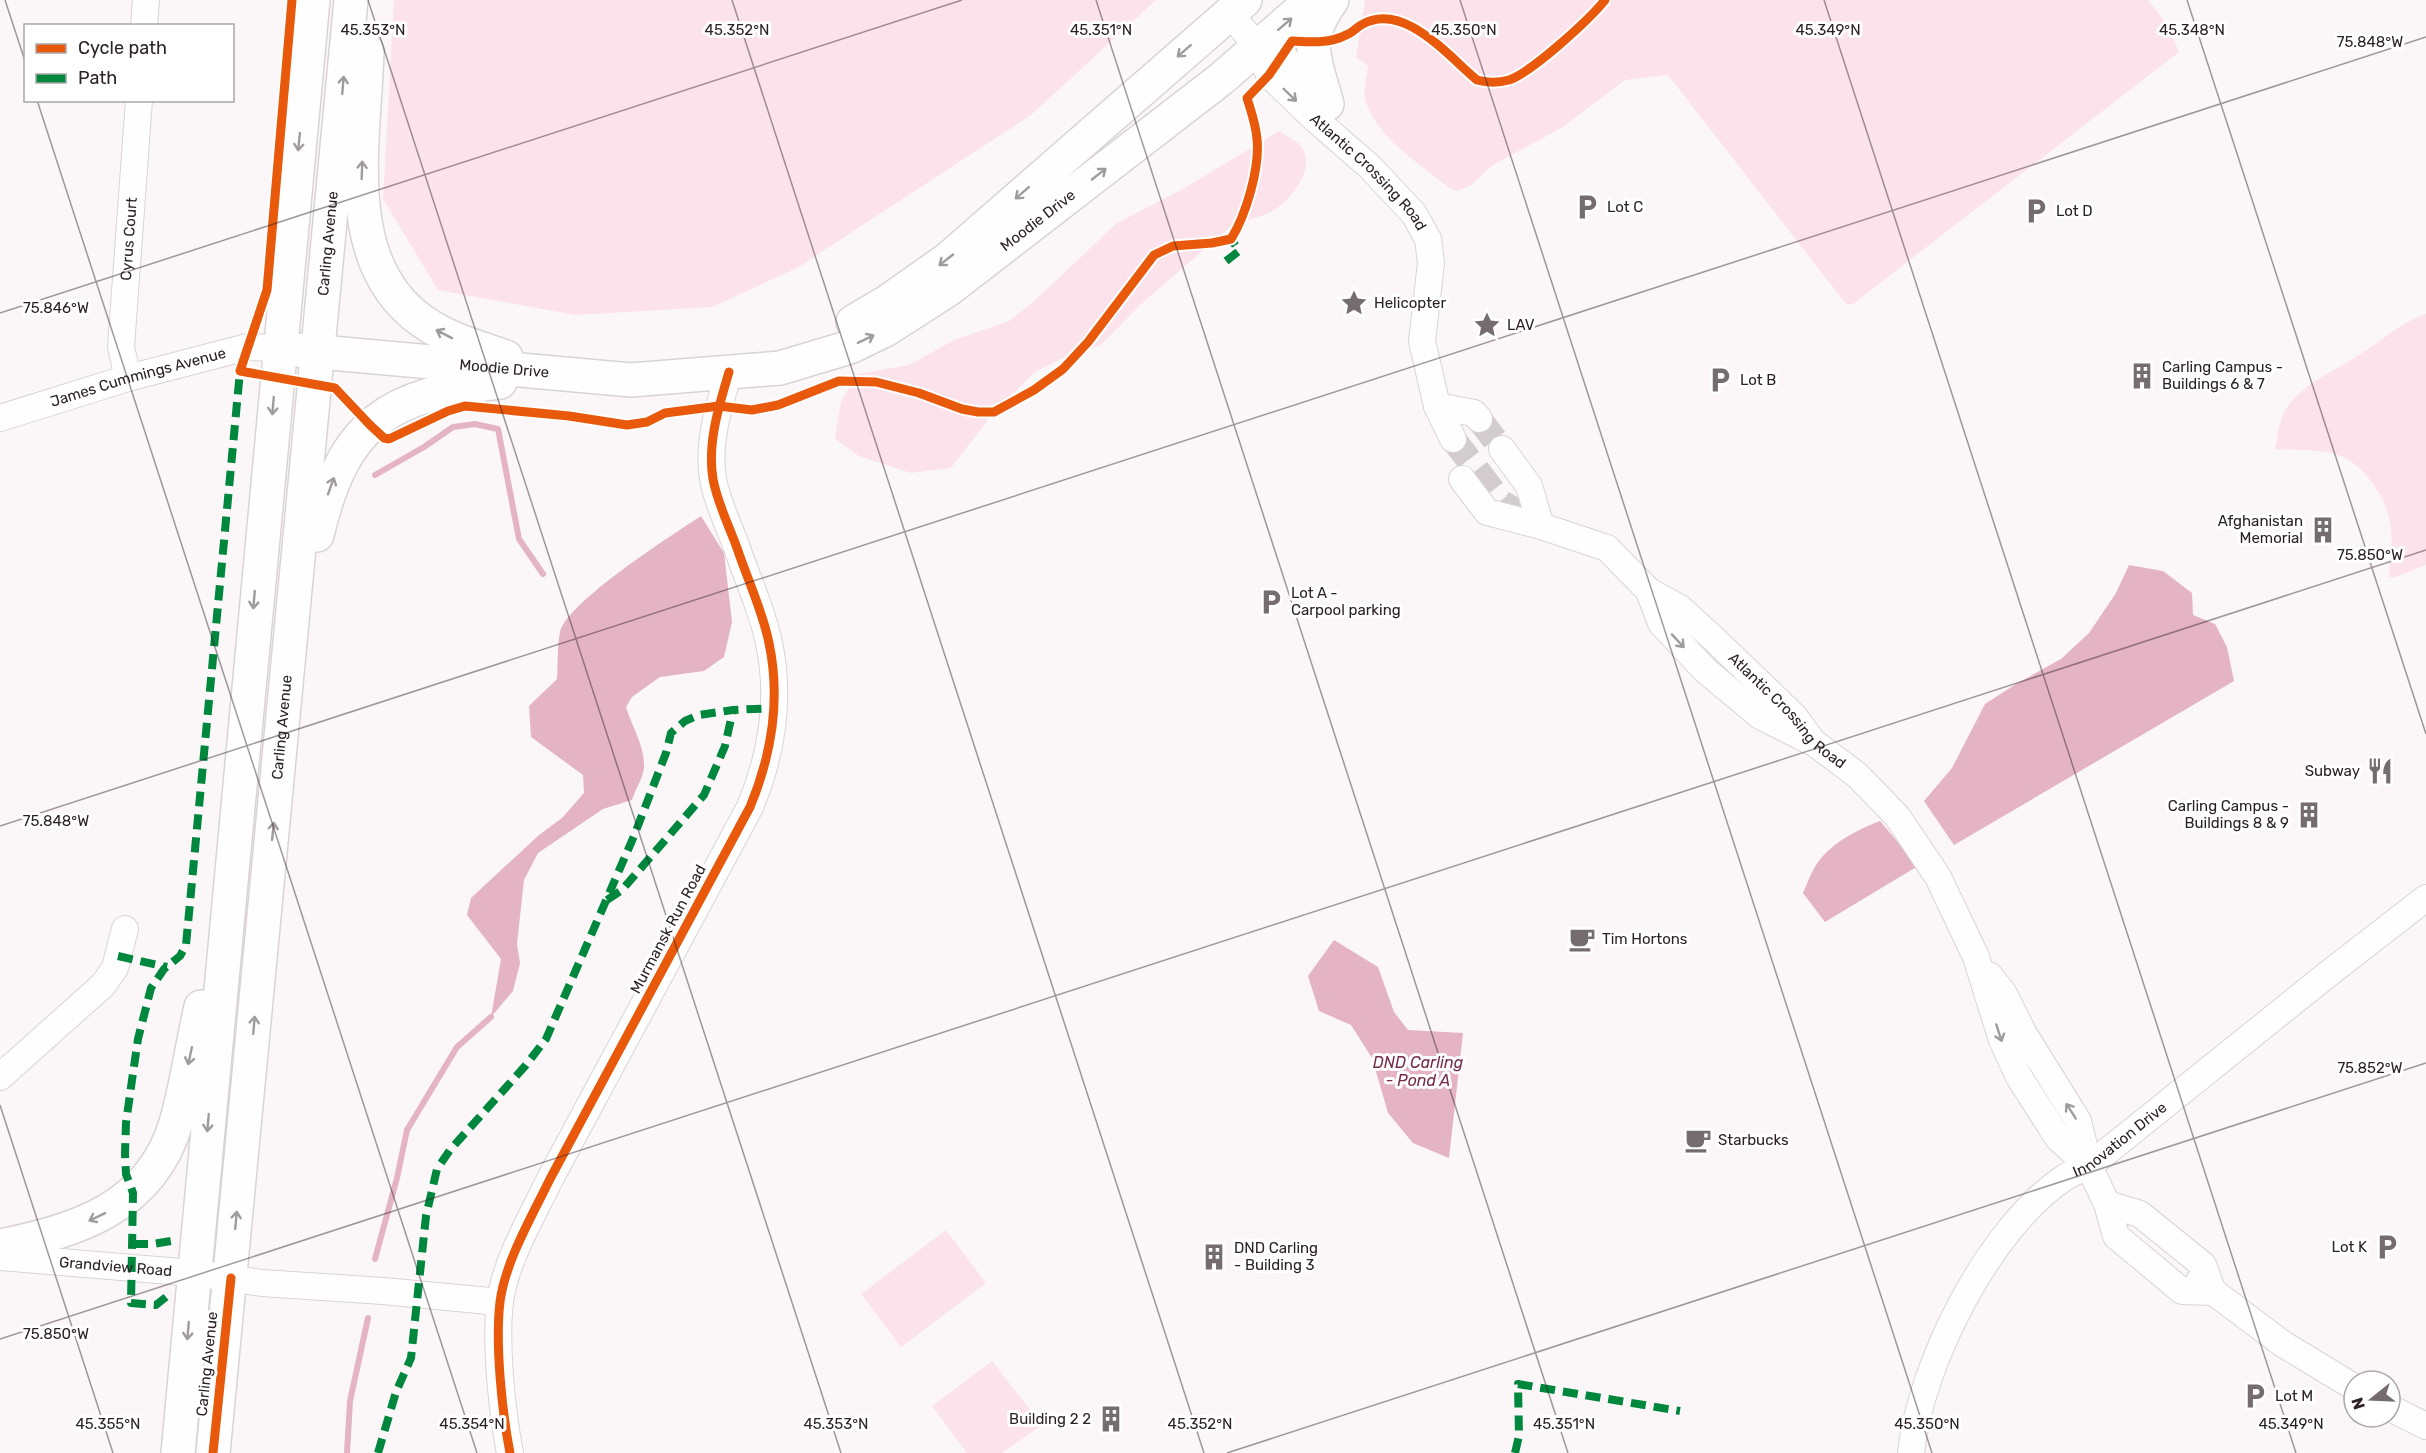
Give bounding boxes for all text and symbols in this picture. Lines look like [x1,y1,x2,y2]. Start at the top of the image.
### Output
one-way arrow [1277,17,1293,30]
text: 45.353°N [340,21,406,39]
text: 45.352°N [705,21,769,39]
text: 45.351°N [1070,21,1132,39]
text: 45.350°N [1431,21,1497,39]
text: 45.349°N [1795,21,1861,39]
text: 45.348°N [2159,21,2225,39]
legend [24,24,234,102]
text: 75.848°W [2337,33,2403,51]
text: Cycle path [78,37,167,59]
one-way arrow [1177,44,1192,58]
text: Path [78,67,117,89]
one-way arrow [338,76,349,95]
one-way arrow [1282,88,1297,102]
street label: Atlantic Crossing Road [1306,110,1430,234]
one-way arrow [293,131,304,151]
one-way arrow [357,161,368,181]
one-way arrow [1091,168,1107,181]
street label: Moodie Drive [997,186,1079,255]
one-way arrow [1015,186,1030,200]
street label: Carling Avenue [314,190,342,297]
parking icon: Lot C [1572,192,1602,222]
parking icon: Lot D [2021,196,2051,226]
street label: Cyrus Court [117,197,141,281]
place label: Lot C [1607,198,1643,216]
place label: Lot D [2056,202,2093,220]
one-way arrow [938,254,954,267]
place icon: Helicopter [1339,288,1369,318]
place label: Helicopter [1374,294,1446,312]
text: 75.846°W [23,299,89,317]
place icon: LAV [1472,310,1502,340]
place label: LAV [1507,316,1535,334]
one-way arrow [436,327,454,339]
one-way arrow [857,332,875,344]
street label: James Cummings Avenue [48,344,228,411]
street label: Moodie Drive [459,356,550,382]
place label: Carling Campus - Buildings 6 & 7 [2162,358,2283,393]
building icon: Carling Campus - Buildings 6 & 7 [2127,361,2157,391]
parking icon: Lot B [1705,365,1735,395]
place label: Lot B [1740,371,1776,389]
one-way arrow [267,395,278,415]
one-way arrow [326,477,337,496]
place label: Afghanistan Memorial [2218,512,2303,547]
building icon: Afghanistan Memorial [2308,515,2338,545]
text: 75.850°W [2337,546,2403,564]
place label: Lot A - Carpool parking [1291,584,1401,619]
parking icon: Lot A - Carpool parking [1256,587,1286,617]
one-way arrow [248,590,259,609]
one-way arrow [1671,633,1685,648]
street label: Atlantic Crossing Road [1725,649,1849,772]
street label: Carling Avenue [268,674,296,780]
restaurant icon: Subway [2365,756,2395,786]
place label: Subway [2305,762,2360,780]
place label: Carling Campus - Buildings 8 & 9 [2168,797,2289,832]
building icon: Carling Campus - Buildings 8 & 9 [2294,800,2324,830]
text: 75.848°W [23,812,89,830]
one-way arrow [268,822,279,842]
street label: Murmansk Run Road [626,861,710,997]
cafe icon: Tim Hortons [1567,924,1597,954]
place label: Tim Hortons [1602,930,1688,948]
one-way arrow [249,1016,260,1036]
one-way arrow [1995,1023,2006,1041]
one-way arrow [184,1046,195,1066]
water label: DND Carling - Pond A [1373,1053,1464,1090]
text: 75.852°W [2337,1059,2403,1077]
street label: Innovation Drive [2070,1098,2170,1181]
one-way arrow [2065,1103,2077,1120]
one-way arrow [202,1112,213,1132]
cafe icon: Starbucks [1683,1125,1713,1155]
place label: Starbucks [1718,1131,1789,1149]
one-way arrow [231,1210,242,1230]
one-way arrow [88,1212,106,1224]
parking icon: Lot K [2372,1232,2402,1262]
place label: Lot K [2332,1238,2367,1256]
place label: DND Carling - Building 3 [1234,1239,1318,1274]
building icon: DND Carling - Building 3 [1199,1242,1229,1272]
street label: Grandview Road [58,1253,173,1280]
street label: Carling Avenue [193,1311,221,1417]
one-way arrow [183,1321,194,1341]
text: 75.850°W [23,1325,89,1343]
north arrow [2342,1369,2402,1429]
parking icon: Lot M [2240,1381,2270,1411]
place label: Lot M [2275,1387,2313,1405]
text: N [2347,1395,2369,1412]
building icon: Building 2 2 [1096,1404,1126,1434]
place label: Building 2 2 [1009,1410,1091,1428]
text: 45.355°N [76,1415,140,1433]
text: 45.354°N [439,1415,505,1433]
text: 45.353°N [803,1415,869,1433]
text: 45.352°N [1168,1415,1232,1433]
text: 45.351°N [1533,1415,1595,1433]
text: 45.350°N [1894,1415,1960,1433]
text: 45.349°N [2258,1415,2324,1433]

